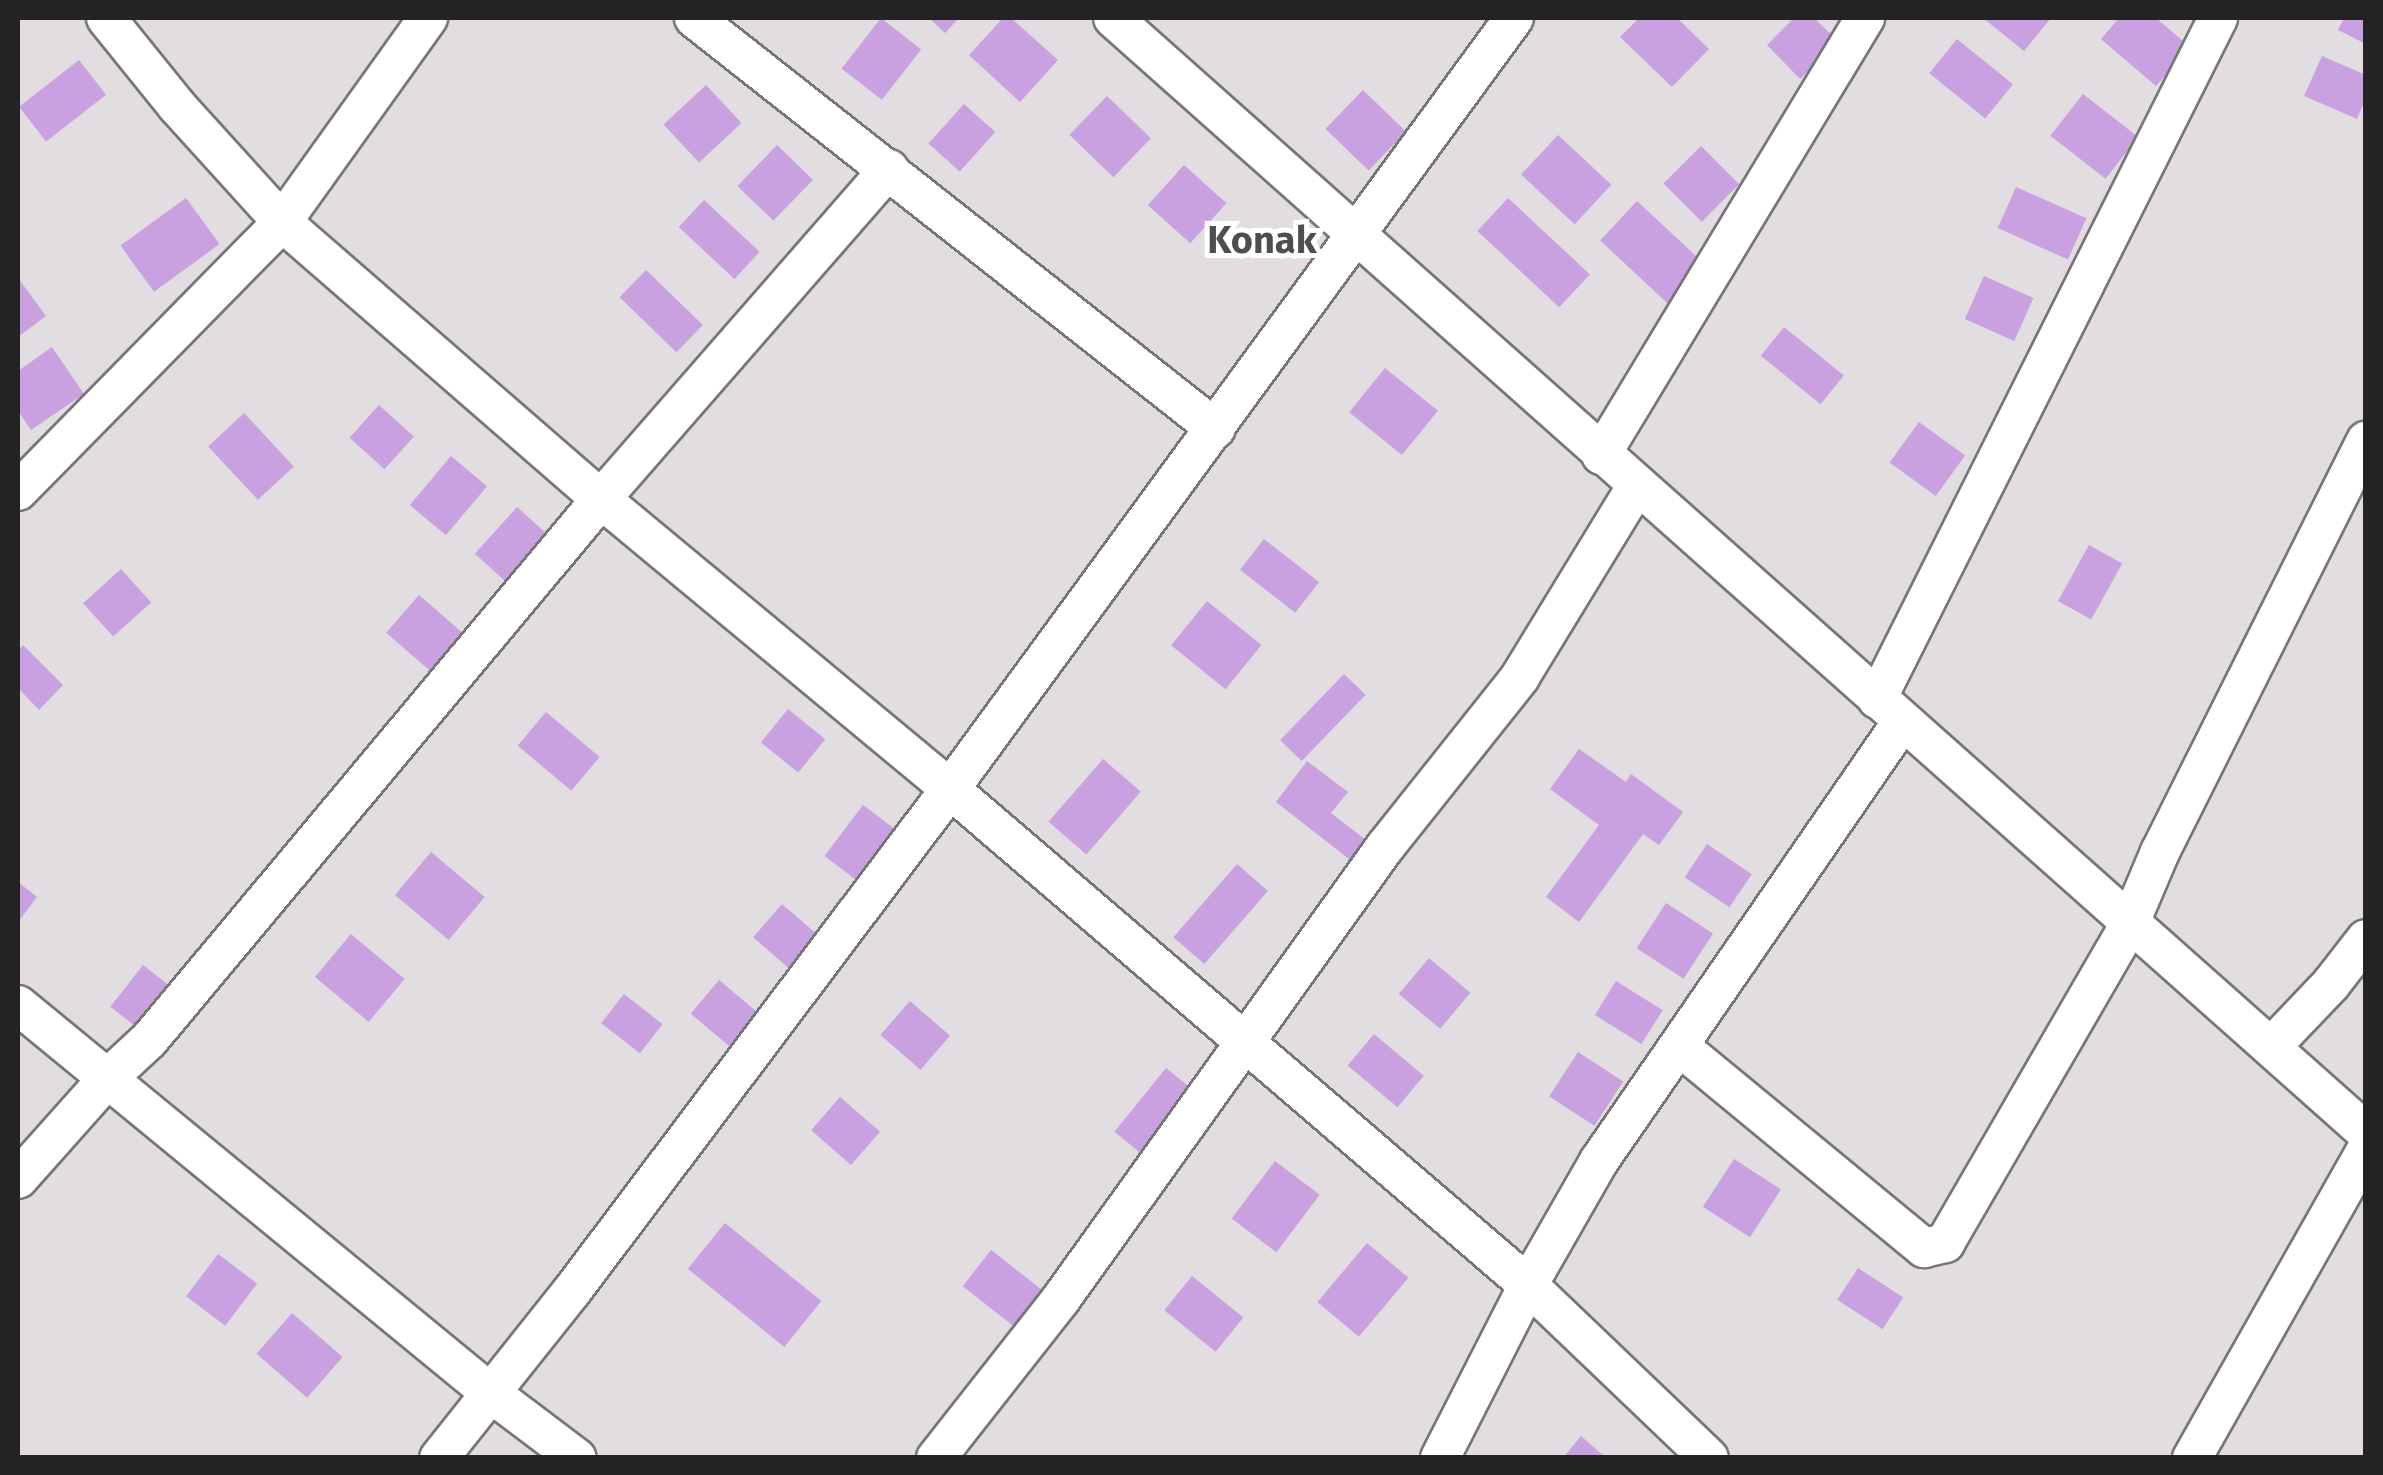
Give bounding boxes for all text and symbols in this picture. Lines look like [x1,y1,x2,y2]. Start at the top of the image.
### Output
district label: Konak [1207,218,1317,264]

